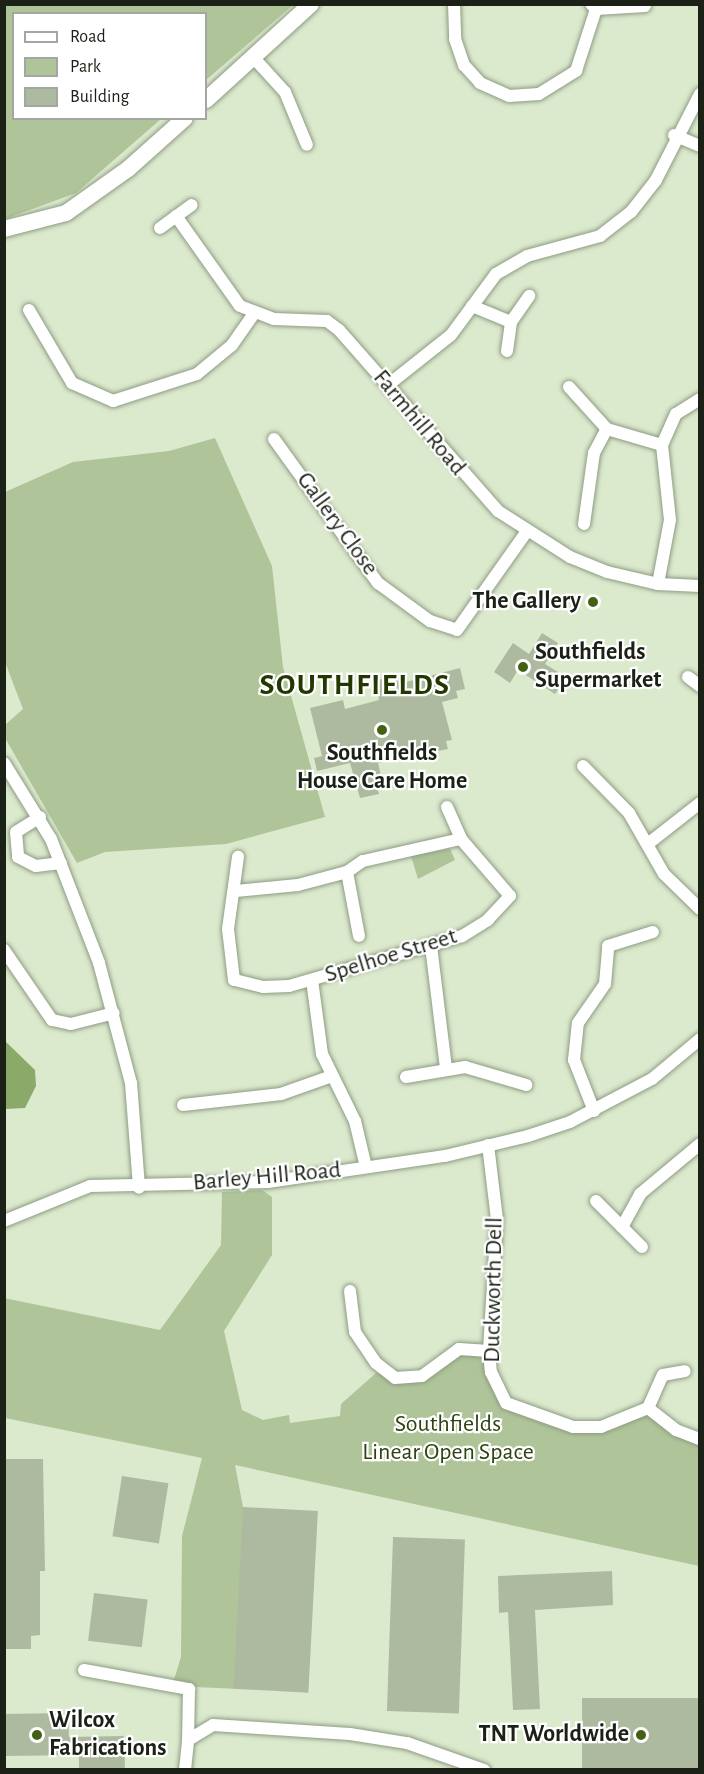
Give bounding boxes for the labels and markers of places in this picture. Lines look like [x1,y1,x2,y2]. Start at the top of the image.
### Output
place label: The Gallery [472,588,581,616]
marker: The Gallery [586,595,600,609]
place label: Southfields Supermarket [535,639,661,695]
marker: Southfields Supermarket [516,660,530,674]
marker: Southfields House Care Home [375,723,389,737]
place label: Southfields House Care Home [297,740,467,796]
place label: Wilcox Fabrications [49,1707,166,1763]
place label: TNT Worldwide [479,1721,629,1749]
marker: Wilcox Fabrications [30,1728,44,1742]
marker: TNT Worldwide [634,1728,648,1742]

